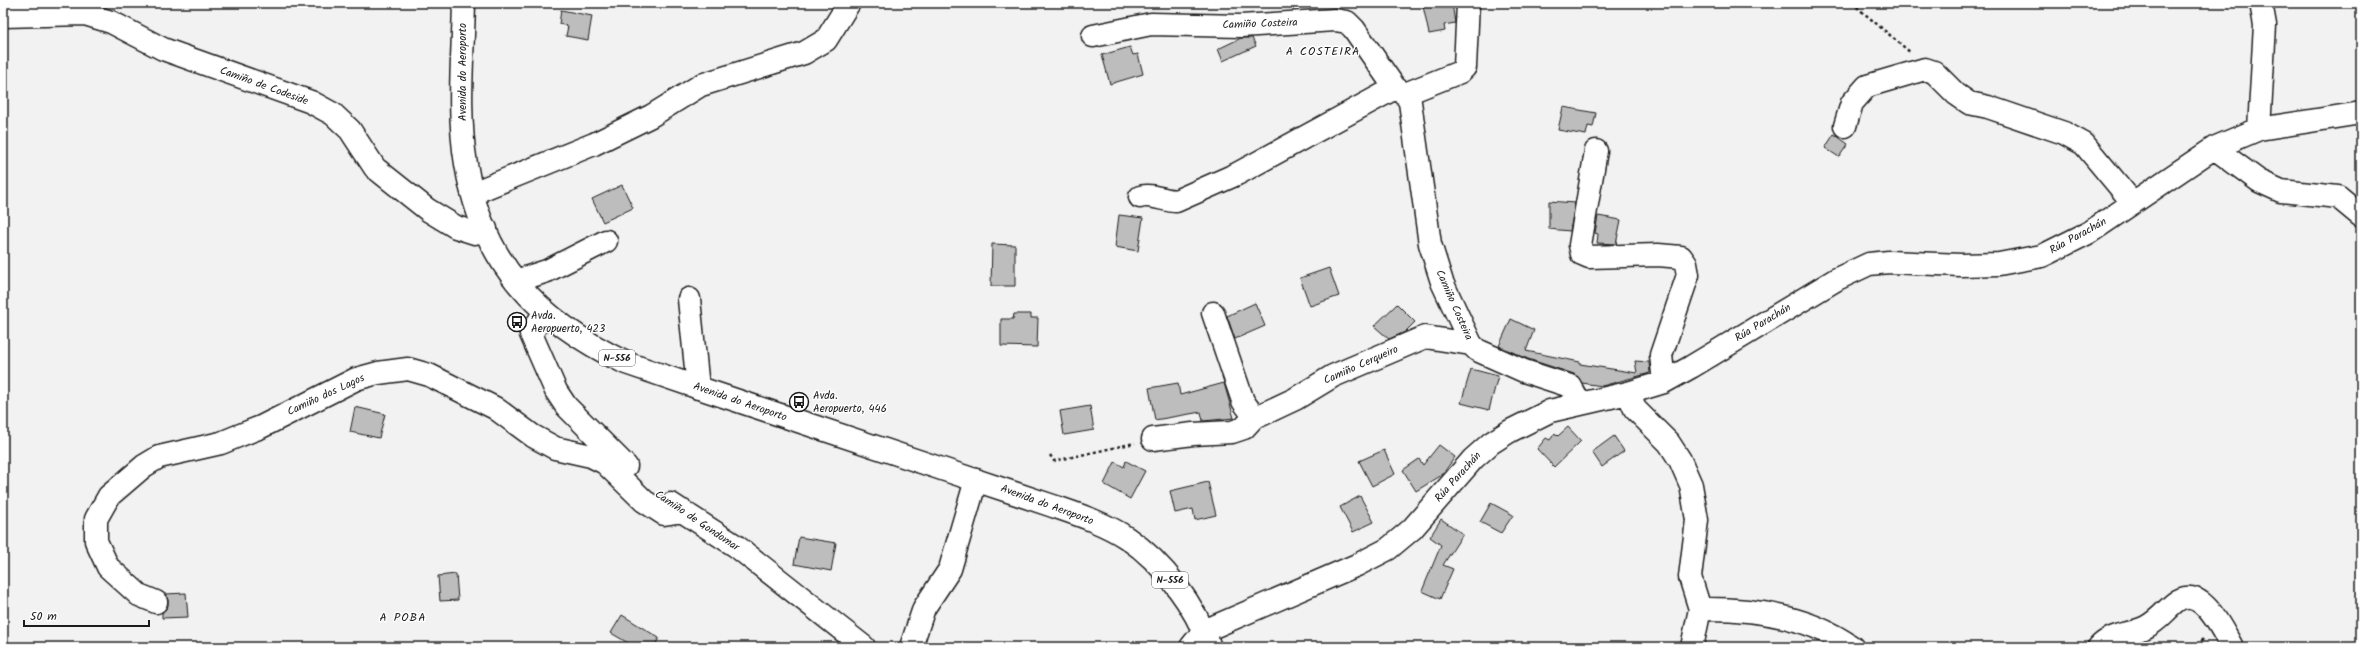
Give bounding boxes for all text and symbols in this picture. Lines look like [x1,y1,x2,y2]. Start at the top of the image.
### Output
street label: Camiño Costeira [1222,14,1298,34]
street label: Avenida do Aeroporto [454,23,472,121]
district label: A COSTEIRA [1286,42,1360,61]
street label: Camiño de Codeside [217,62,311,110]
street label: Rúa Parachán [2046,213,2110,259]
street label: Camiño Costeira [1430,267,1478,343]
street label: Rúa Parachán [1731,299,1795,347]
place label: Avda. Aeropuerto, 423 [531,307,605,338]
bus stop icon: Avda. Aeropuerto, 423 [506,311,528,333]
street label: Camiño Cerqueiro [1321,340,1401,390]
road number: N-556 [599,350,635,366]
street label: Camiño dos Lagos [284,369,368,421]
street label: Avenida do Aeroporto [691,378,789,426]
place label: Avda. Aeropuerto, 446 [813,387,887,418]
bus stop icon: Avda. Aeropuerto, 446 [788,391,810,413]
street label: Rúa Parachán [1430,447,1486,506]
street label: Avenida do Aeroporto [998,480,1096,530]
street label: Camiño de Gondomar [651,486,744,557]
road number: N-556 [1152,572,1188,588]
scale bar [24,602,149,628]
text: 50 m [30,607,57,626]
district label: A POBA [380,608,426,627]

